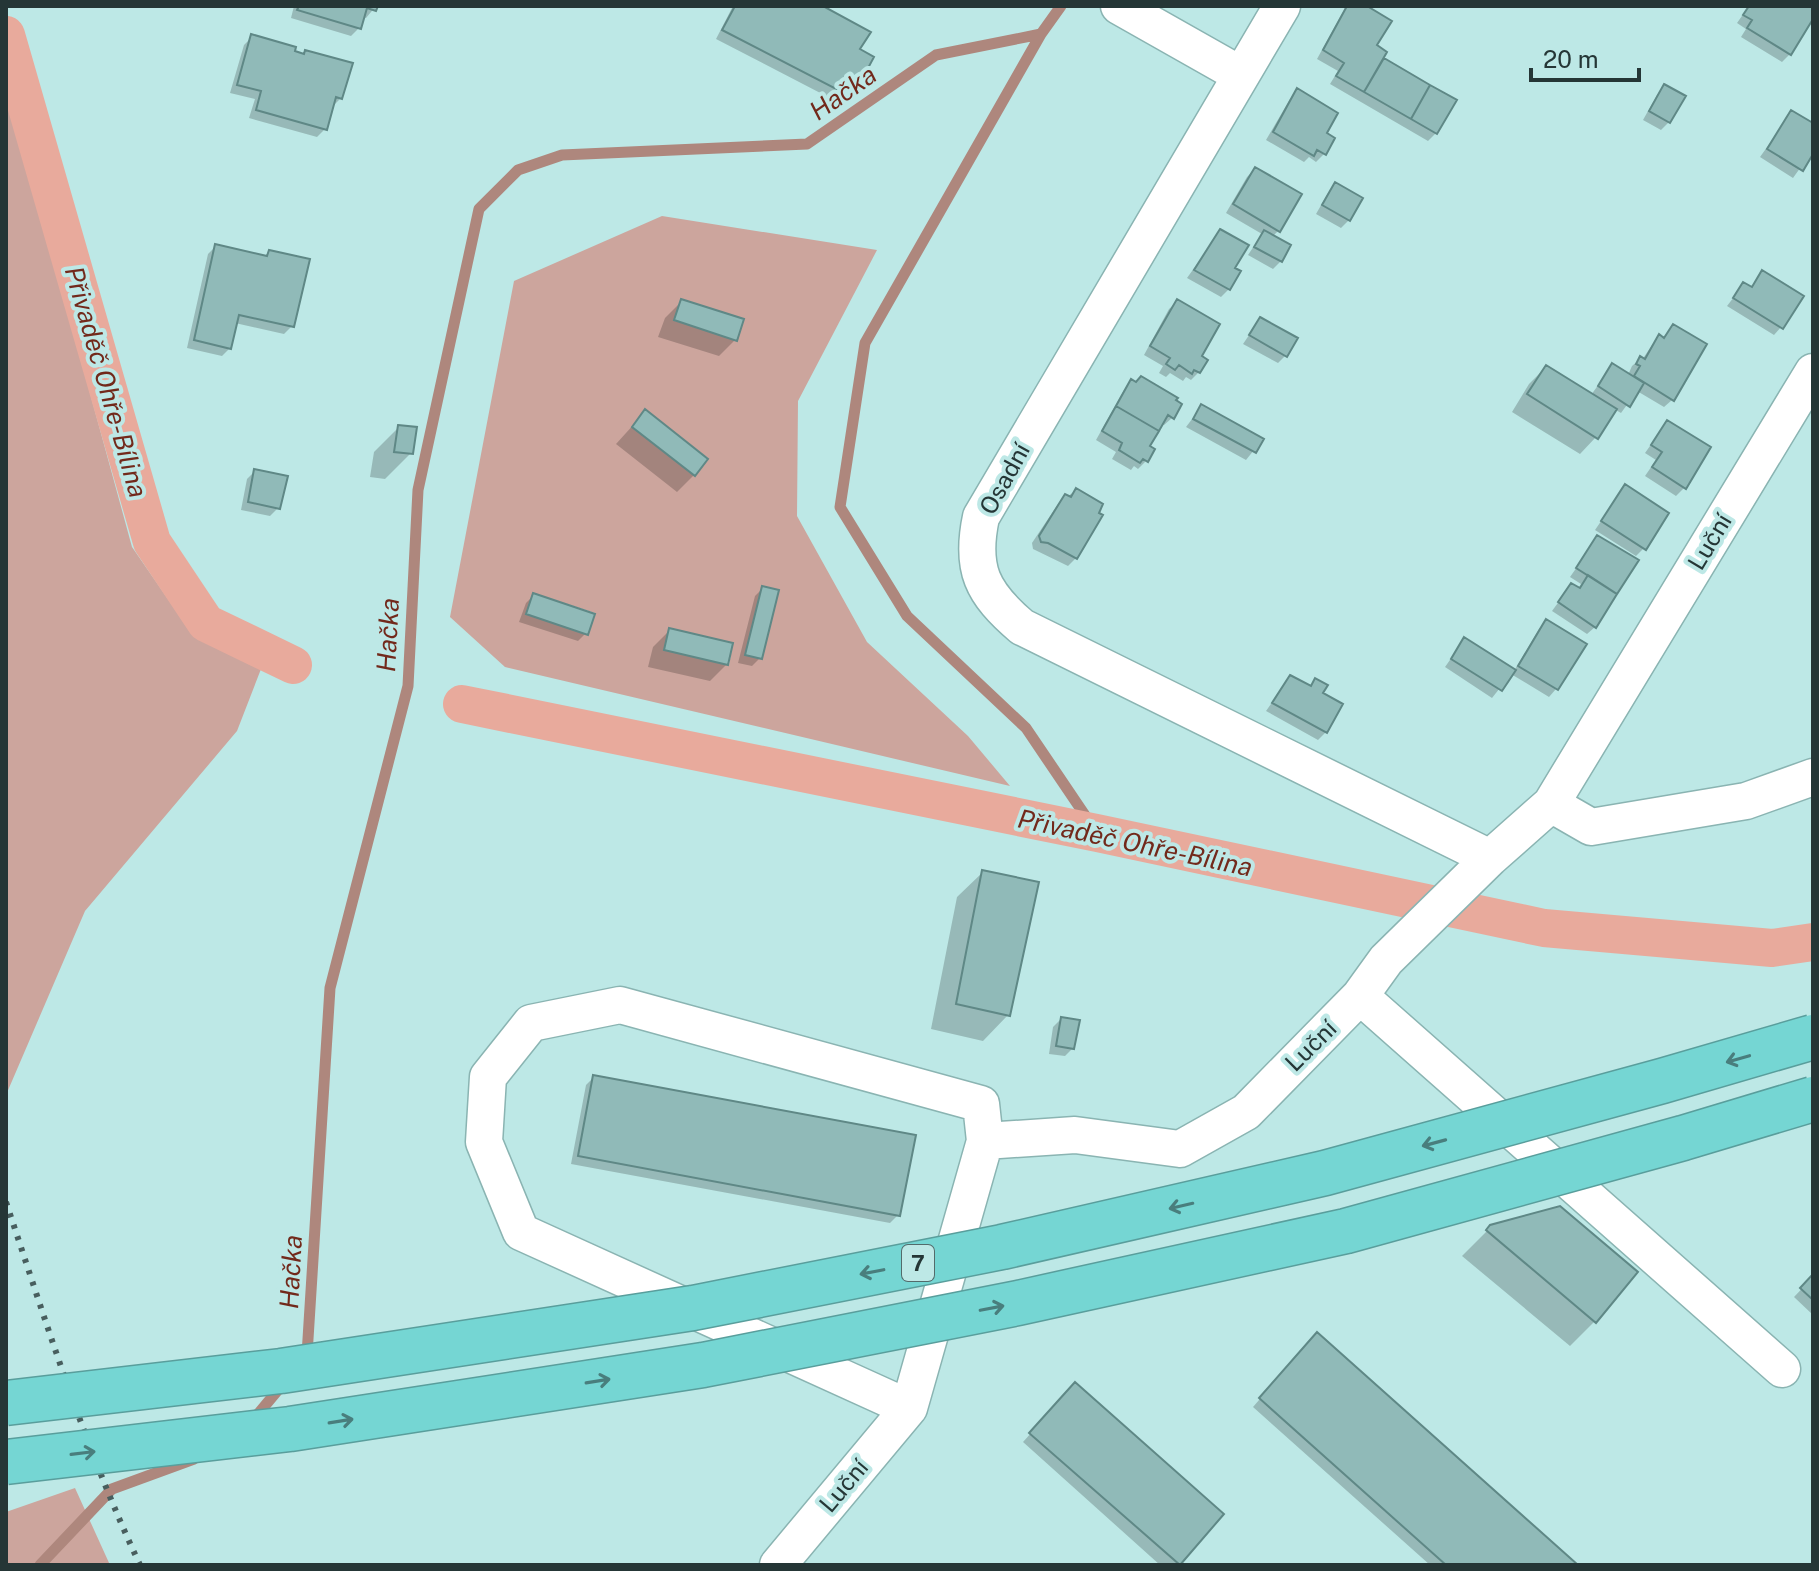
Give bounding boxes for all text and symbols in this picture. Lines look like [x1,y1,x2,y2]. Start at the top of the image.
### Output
scale bar [1531,32,1639,82]
text: 20 m [1543,45,1599,73]
water label: Hačka [803,59,882,127]
water label: Přivaděč Ohře-Bílina [59,263,154,501]
street label: Osadní [973,437,1036,519]
street label: Luční [1682,507,1737,575]
water label: Hačka [370,597,405,673]
water label: Přivaděč Ohře-Bílina [1015,803,1255,883]
street label: Luční [1279,1013,1342,1077]
one-way arrow [1726,1052,1752,1067]
one-way arrow [1421,1137,1447,1152]
one-way arrow [1169,1199,1195,1214]
water label: Hačka [273,1234,308,1310]
road number: 7 [902,1245,934,1281]
one-way arrow [860,1265,886,1280]
one-way arrow [978,1300,1004,1315]
one-way arrow [585,1373,611,1388]
one-way arrow [328,1413,354,1428]
one-way arrow [70,1445,96,1460]
street label: Luční [813,1452,874,1518]

